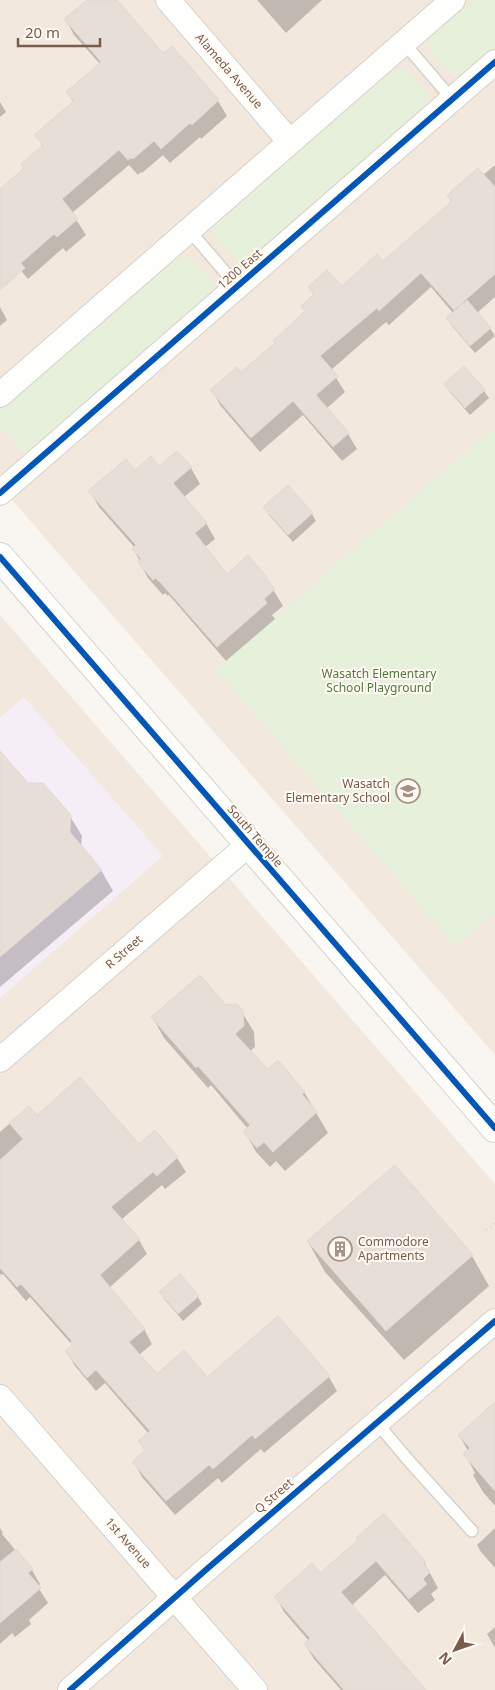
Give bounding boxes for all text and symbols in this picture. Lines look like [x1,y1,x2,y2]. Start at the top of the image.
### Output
scale bar [18,15,100,47]
text: 20 m [25,22,60,42]
street label: Alameda Avenue [192,29,267,112]
street label: 1200 East [214,244,266,293]
park label: Wasatch Elementary School Playground [322,665,437,696]
place label: Wasatch Elementary School [285,775,390,806]
school or university icon: Wasatch Elementary School [395,778,421,804]
street label: South Temple [224,801,287,871]
street label: R Street [101,930,146,973]
place label: Commodore Apartments [358,1233,429,1264]
building icon: Commodore Apartments [327,1236,353,1262]
street label: Q Street [251,1474,297,1517]
street label: 1st Avenue [102,1514,155,1572]
north arrow [430,1625,480,1675]
text: N [434,1648,456,1669]

